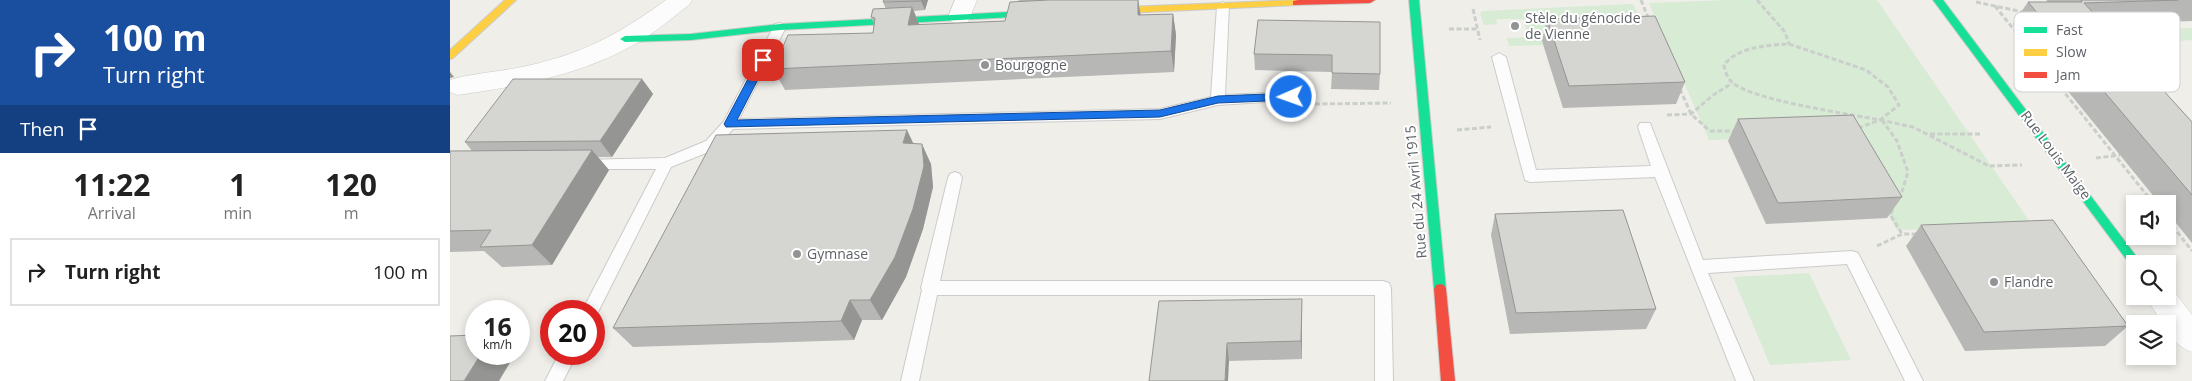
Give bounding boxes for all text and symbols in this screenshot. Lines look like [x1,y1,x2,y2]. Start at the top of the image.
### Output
place label: Stèle du génocide de Vienne [1525,8,1641,43]
legend [2014,12,2180,92]
text: 100 m [103,14,207,61]
icon: right [20,20,85,85]
marker: Stèle du génocide de Vienne [1509,20,1521,32]
text: Fast [2056,20,2083,39]
pin [742,39,784,81]
text: Slow [2056,42,2087,61]
icon: arrive [749,46,777,74]
place label: Bourgogne [995,55,1067,74]
text: Turn right [103,59,205,89]
marker: Bourgogne [979,59,991,71]
text: Jam [2054,65,2081,84]
position arrow [1264,70,1316,122]
street label: Rue Louis Maige [2017,107,2096,203]
icon: arrive [74,115,102,143]
text: Then [20,116,64,142]
street label: Rue du 24 Avril 1915 [1400,125,1431,259]
text: 11:22 [73,164,150,205]
text: 1 [229,164,246,205]
text: 120 [325,164,377,205]
map controls [2126,195,2176,365]
button: sound [2126,195,2176,245]
text: Arrival [88,202,136,224]
text: min [224,202,252,224]
text: m [344,202,359,224]
place label: Gymnase [807,244,868,263]
marker: Gymnase [791,248,803,260]
button: search [2126,255,2176,305]
icon: right [22,258,50,286]
text: Turn right [65,259,160,285]
text: 100 m [373,259,428,285]
place label: Flandre [2004,272,2053,291]
marker: Flandre [1988,276,2000,288]
speed limit sign: 20 [540,300,605,365]
text: 16 [483,309,512,343]
button: layers [2126,315,2176,365]
text: km/h [483,336,512,353]

